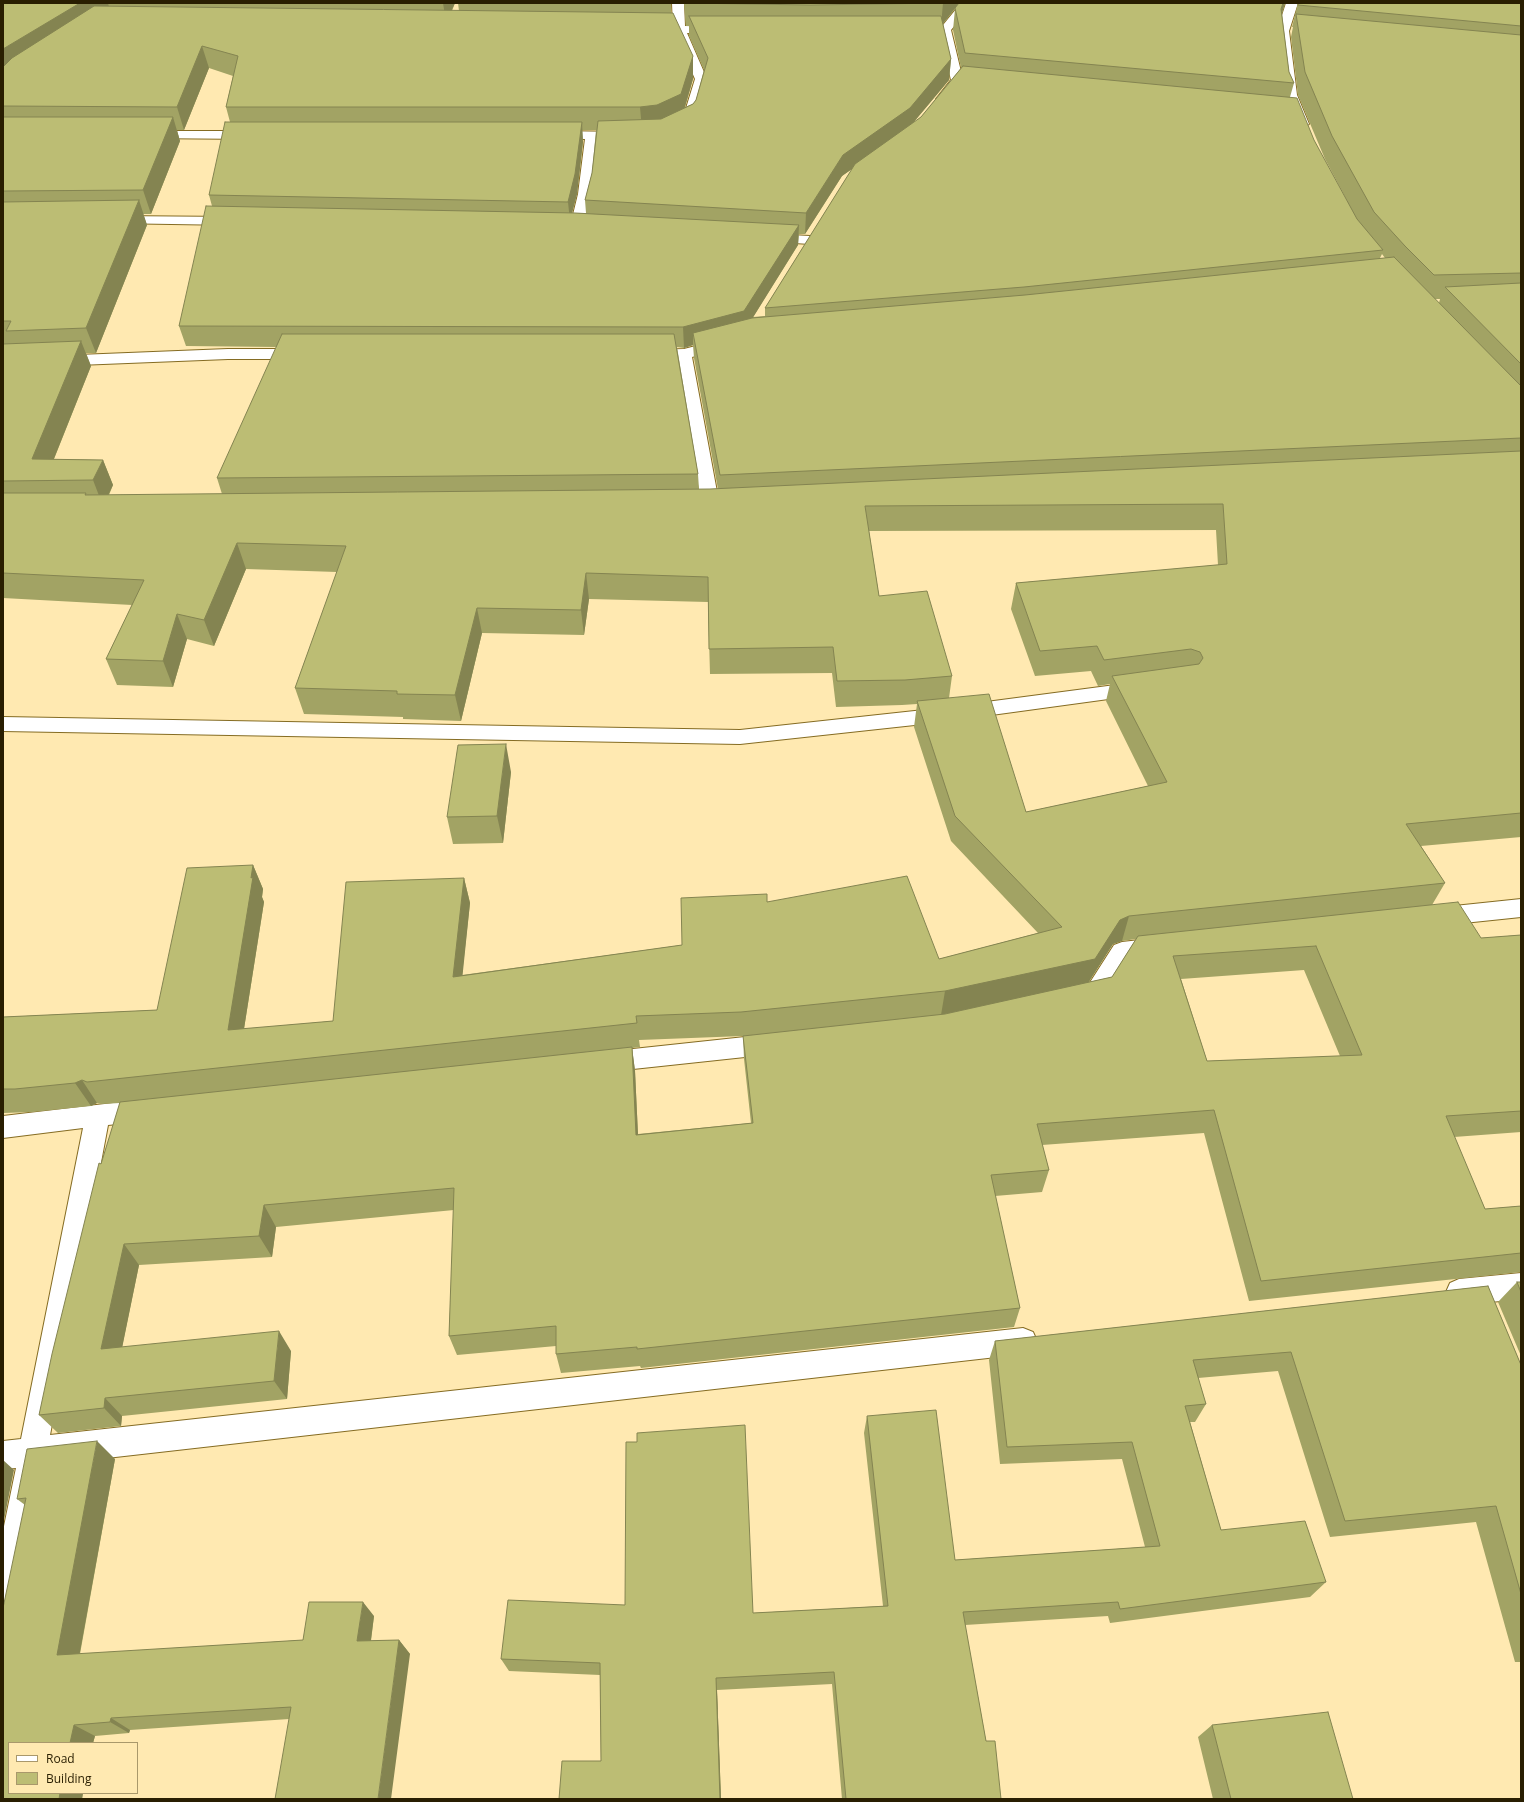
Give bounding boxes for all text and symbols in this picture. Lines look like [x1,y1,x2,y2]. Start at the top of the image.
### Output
legend [8,1742,138,1794]
text: Road [46,1750,75,1767]
text: Building [46,1770,91,1787]

